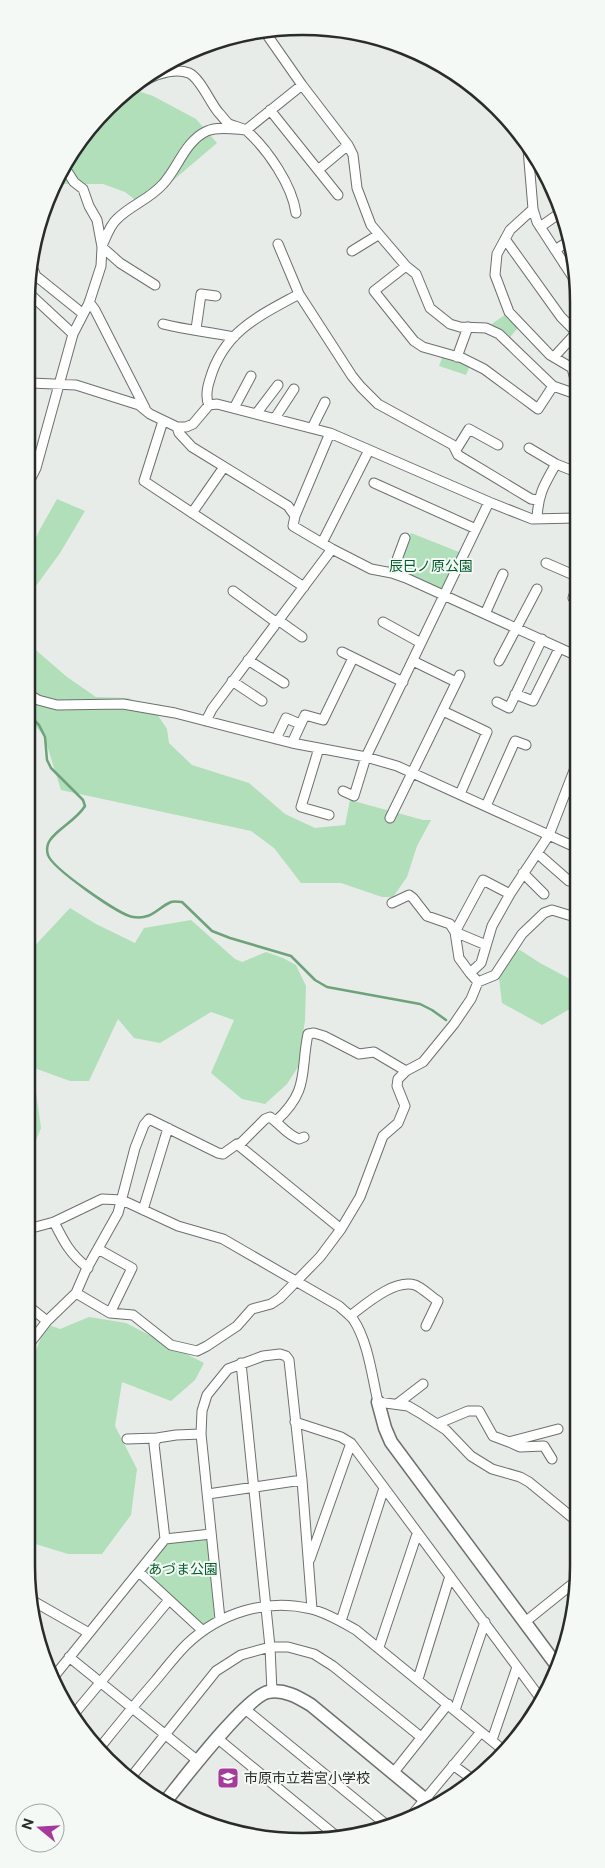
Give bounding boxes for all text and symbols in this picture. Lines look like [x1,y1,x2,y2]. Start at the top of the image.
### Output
park label: 辰巳ノ原公園 [389,558,473,574]
park label: あづま公園 [148,1561,218,1577]
school or university icon: 市原市立若宮小学校 [216,1766,240,1790]
place label: 市原市立若宮小学校 [244,1770,370,1786]
north arrow [15,1803,65,1853]
text: N [18,1816,37,1832]

